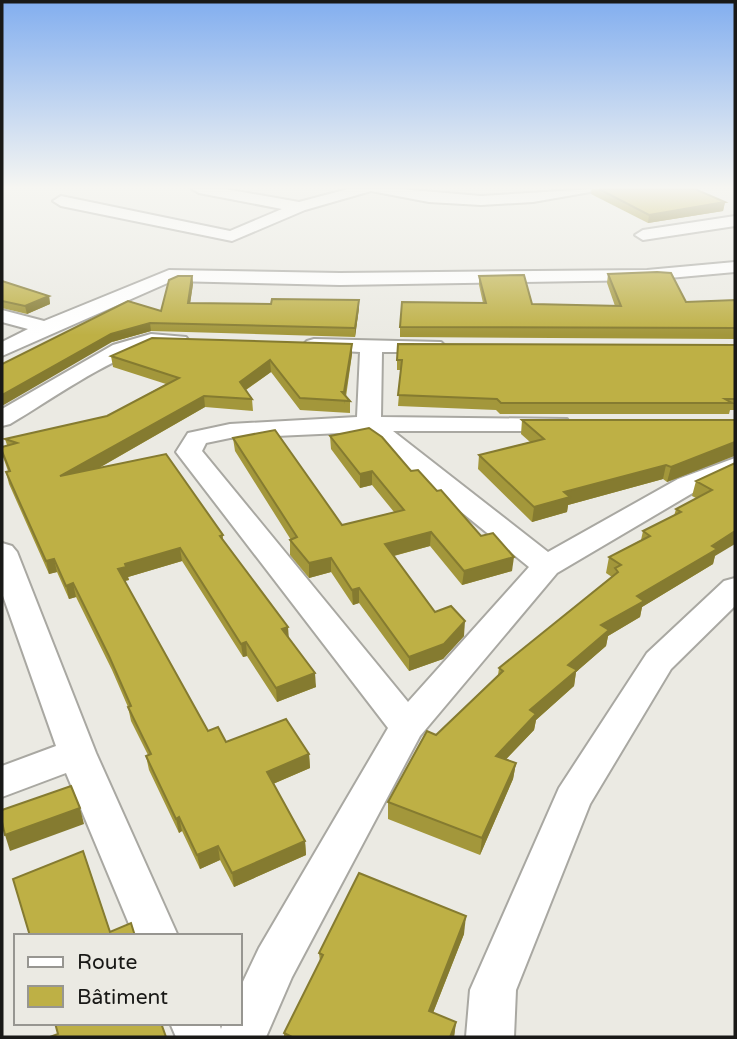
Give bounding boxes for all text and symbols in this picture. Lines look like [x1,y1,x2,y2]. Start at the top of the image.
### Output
legend [14,934,242,1025]
text: Route [77,950,137,975]
text: Bâtiment [77,985,168,1010]

